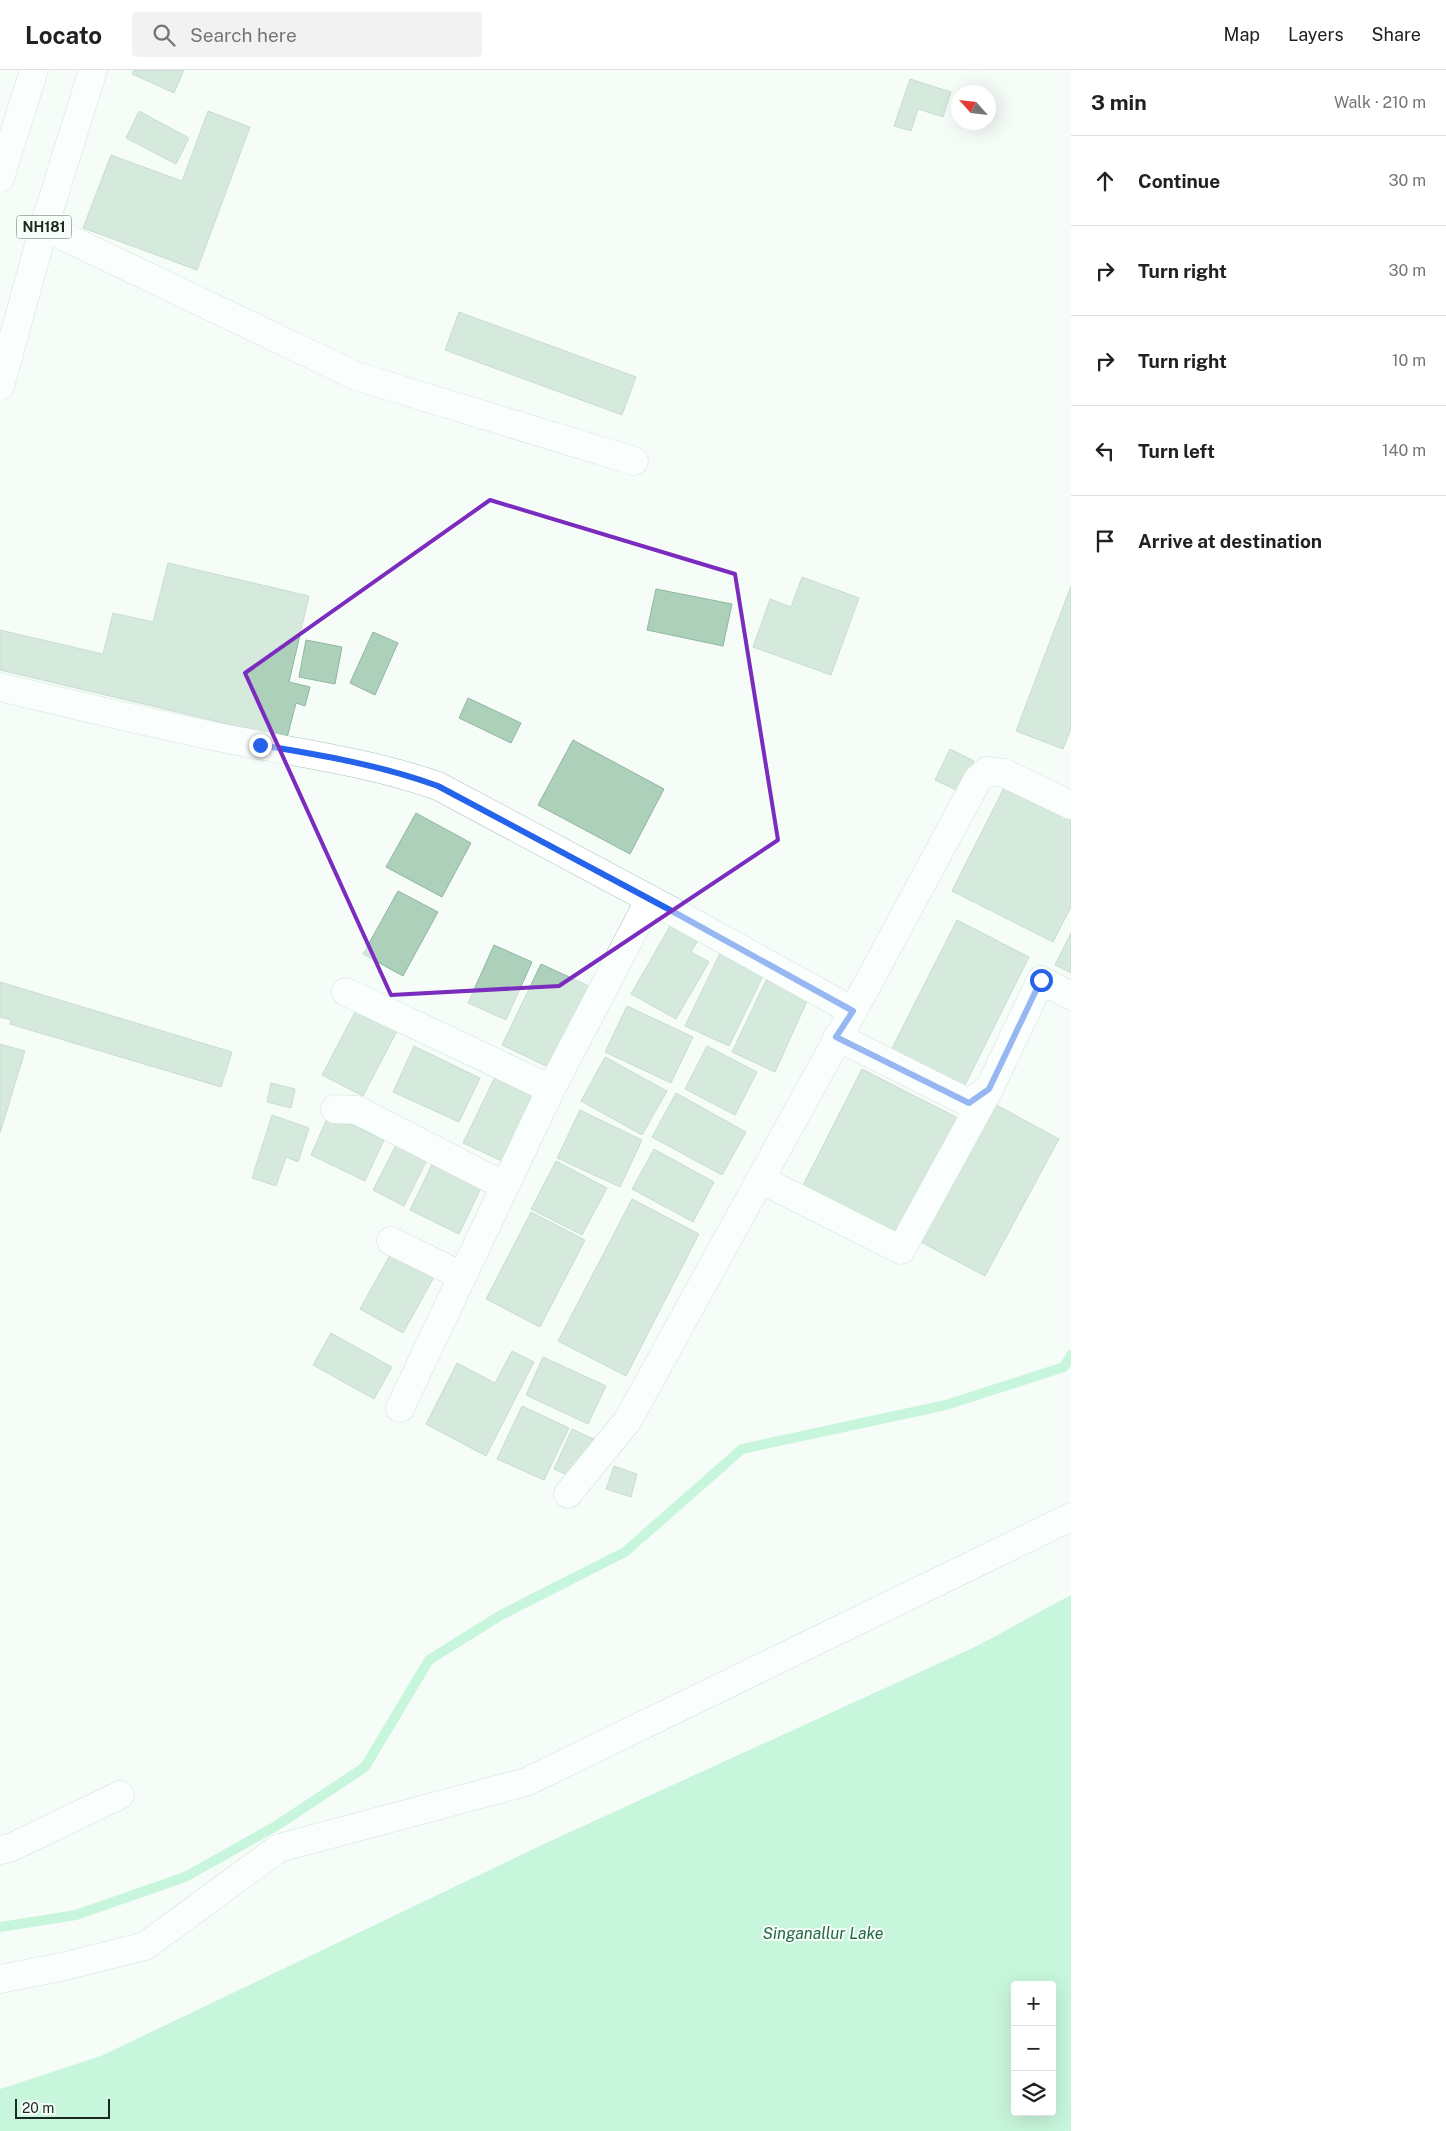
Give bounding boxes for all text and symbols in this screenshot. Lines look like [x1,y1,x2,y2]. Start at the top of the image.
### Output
search box [132,12,482,57]
text: Locato [25,21,102,49]
icon: search [150,21,178,49]
text: Search here [190,24,297,46]
text: Map [1224,24,1260,45]
text: Layers [1288,24,1344,45]
text: Share [1372,24,1421,45]
north arrow [951,85,996,130]
text: 3 min [1091,90,1147,115]
text: Walk · 210 m [1334,93,1426,112]
icon: ahead [1091,167,1119,195]
text: Continue [1138,170,1220,192]
text: 30 m [1389,171,1426,190]
road number: NH181 [17,216,72,238]
icon: right [1091,257,1119,285]
text: Turn right [1138,260,1227,282]
text: 30 m [1389,261,1426,280]
icon: right [1091,347,1119,375]
text: Turn right [1138,350,1227,372]
text: 10 m [1392,351,1426,370]
icon: left [1091,437,1119,465]
text: Turn left [1138,440,1215,462]
text: 140 m [1382,441,1426,460]
icon: arrive [1091,527,1119,555]
text: Arrive at destination [1138,530,1322,552]
route end [249,734,272,757]
route start [1030,969,1053,992]
water label: Singanallur Lake [763,1924,884,1943]
map controls [1011,1981,1056,2116]
button: + [1011,1981,1056,2026]
button: − [1011,2026,1056,2071]
button: layers [1011,2071,1056,2116]
scale bar [15,2096,110,2119]
text: 20 m [22,2100,54,2116]

